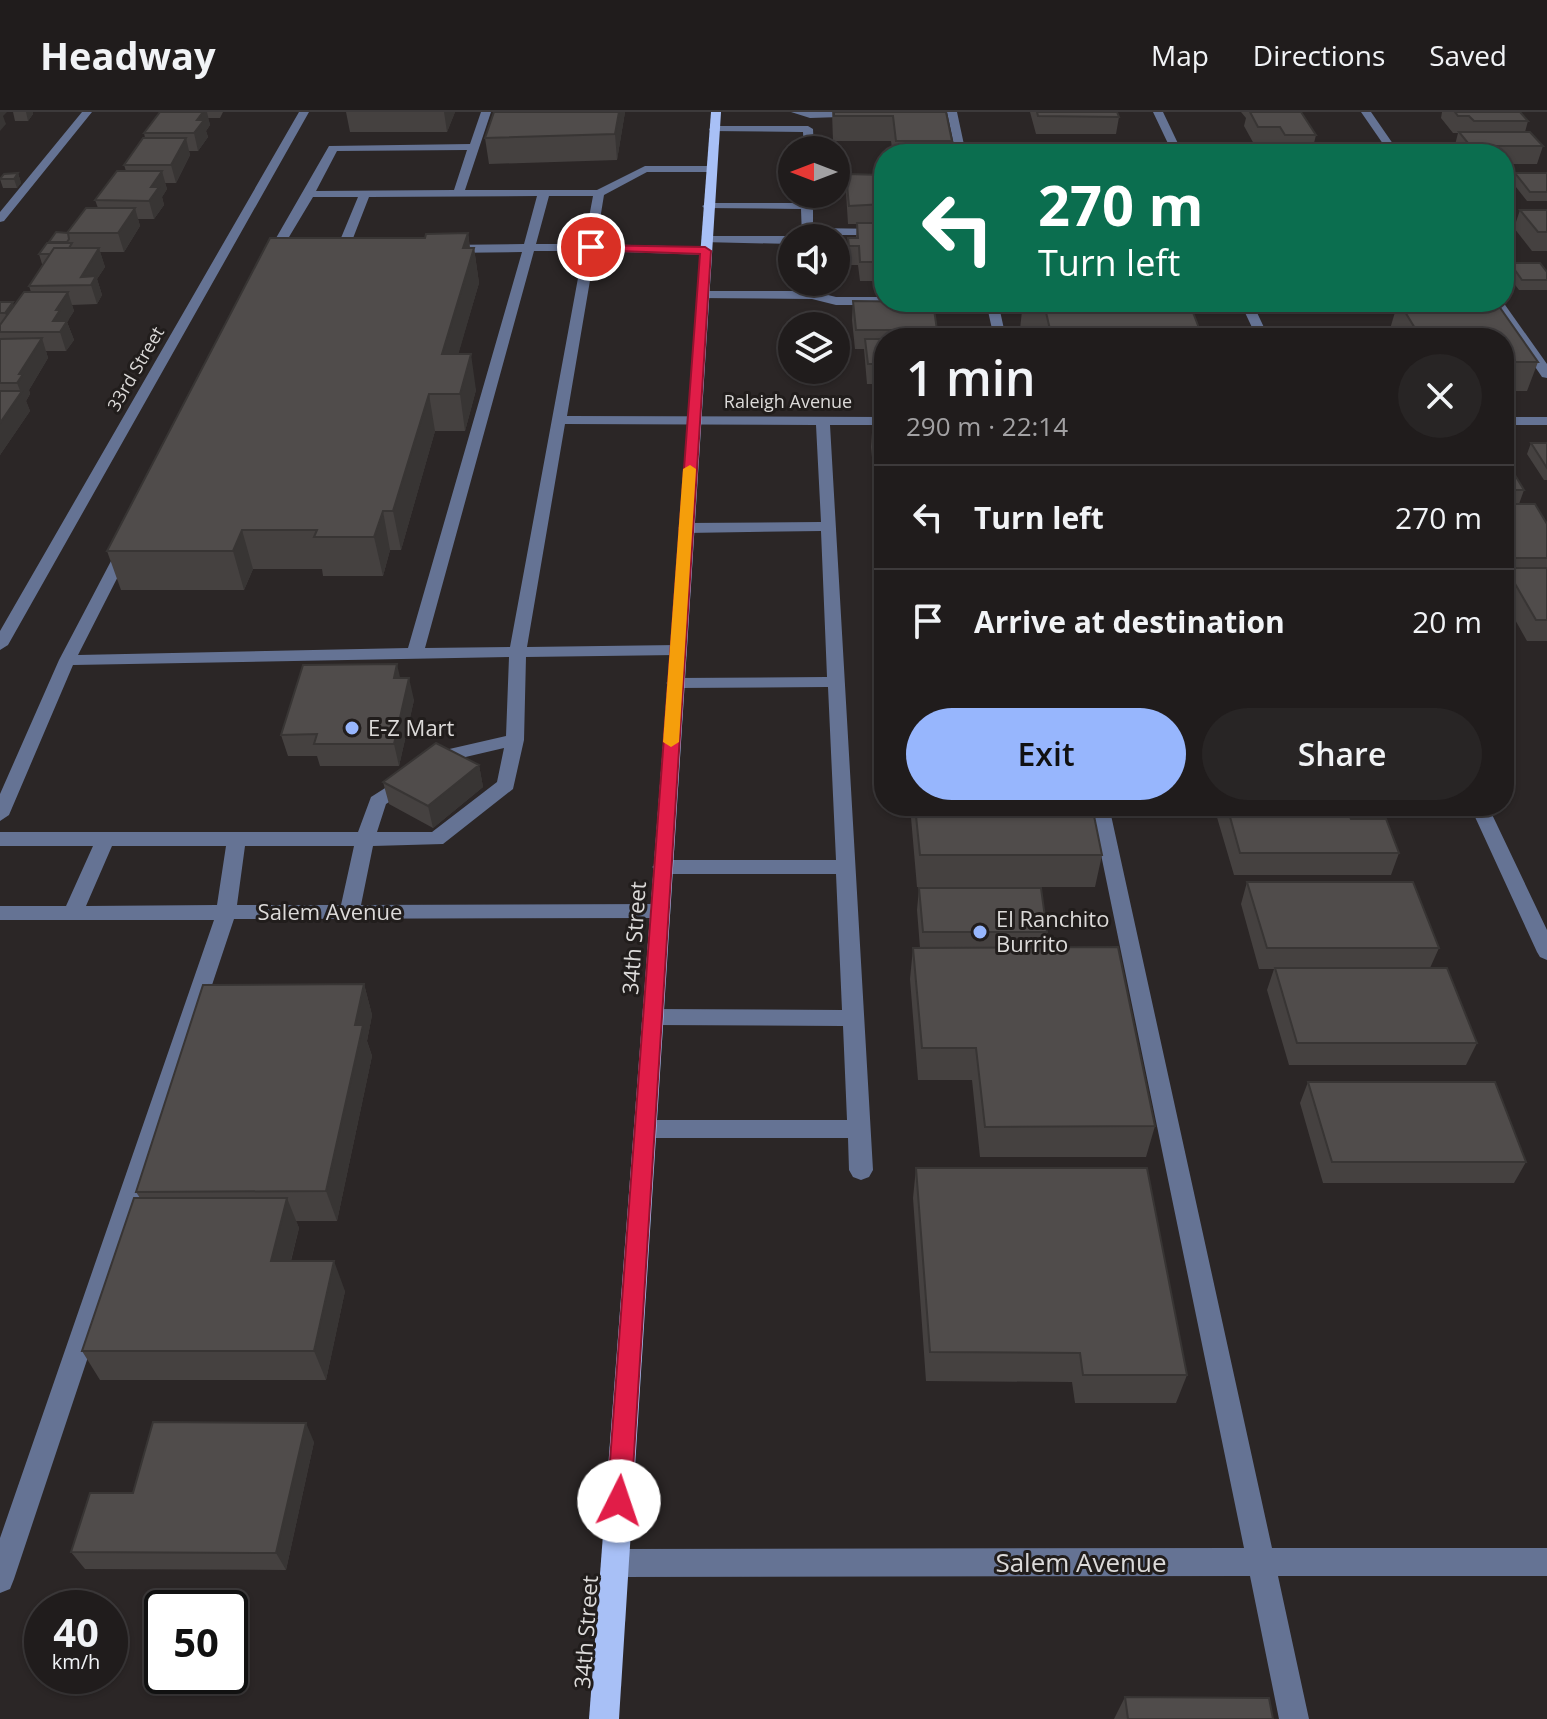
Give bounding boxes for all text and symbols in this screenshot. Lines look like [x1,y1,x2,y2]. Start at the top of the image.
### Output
text: Headway [40,29,216,81]
text: Map [1151,36,1209,74]
text: Directions [1253,36,1385,74]
text: Saved [1429,36,1507,74]
north arrow [778,136,850,208]
map controls [778,136,850,384]
text: 270 m [1038,166,1204,242]
icon: left [906,176,1010,280]
pin [557,213,625,281]
button: sound [778,224,850,296]
icon: arrive [569,225,613,269]
text: Turn left [1038,238,1180,287]
button: layers [778,312,850,384]
street label: 33rd Street [101,322,169,415]
text: 1 min [906,345,1036,410]
button: close [1398,354,1482,438]
street label: Raleigh Avenue [724,389,852,413]
text: 290 m · 22:14 [906,408,1068,444]
icon: left [906,495,950,539]
text: Turn left [974,497,1104,538]
text: 270 m [1395,497,1482,538]
icon: arrive [906,599,950,643]
text: Arrive at destination [974,601,1285,642]
text: 20 m [1412,601,1482,642]
button: Exit [906,708,1186,800]
button: Share [1202,708,1482,800]
place label: E-Z Mart [368,712,455,742]
marker: E-Z Mart [343,719,361,737]
street label: 34th Street [614,880,652,996]
street label: Salem Avenue [258,896,402,926]
place label: El Ranchito Burrito [996,903,1109,958]
marker: El Ranchito Burrito [971,923,989,941]
position arrow [577,1459,661,1543]
street label: Salem Avenue [995,1544,1167,1580]
street label: 34th Street [566,1574,604,1690]
speed limit sign: 50 [144,1590,248,1694]
text: 40 [53,1604,99,1659]
text: km/h [52,1648,100,1675]

